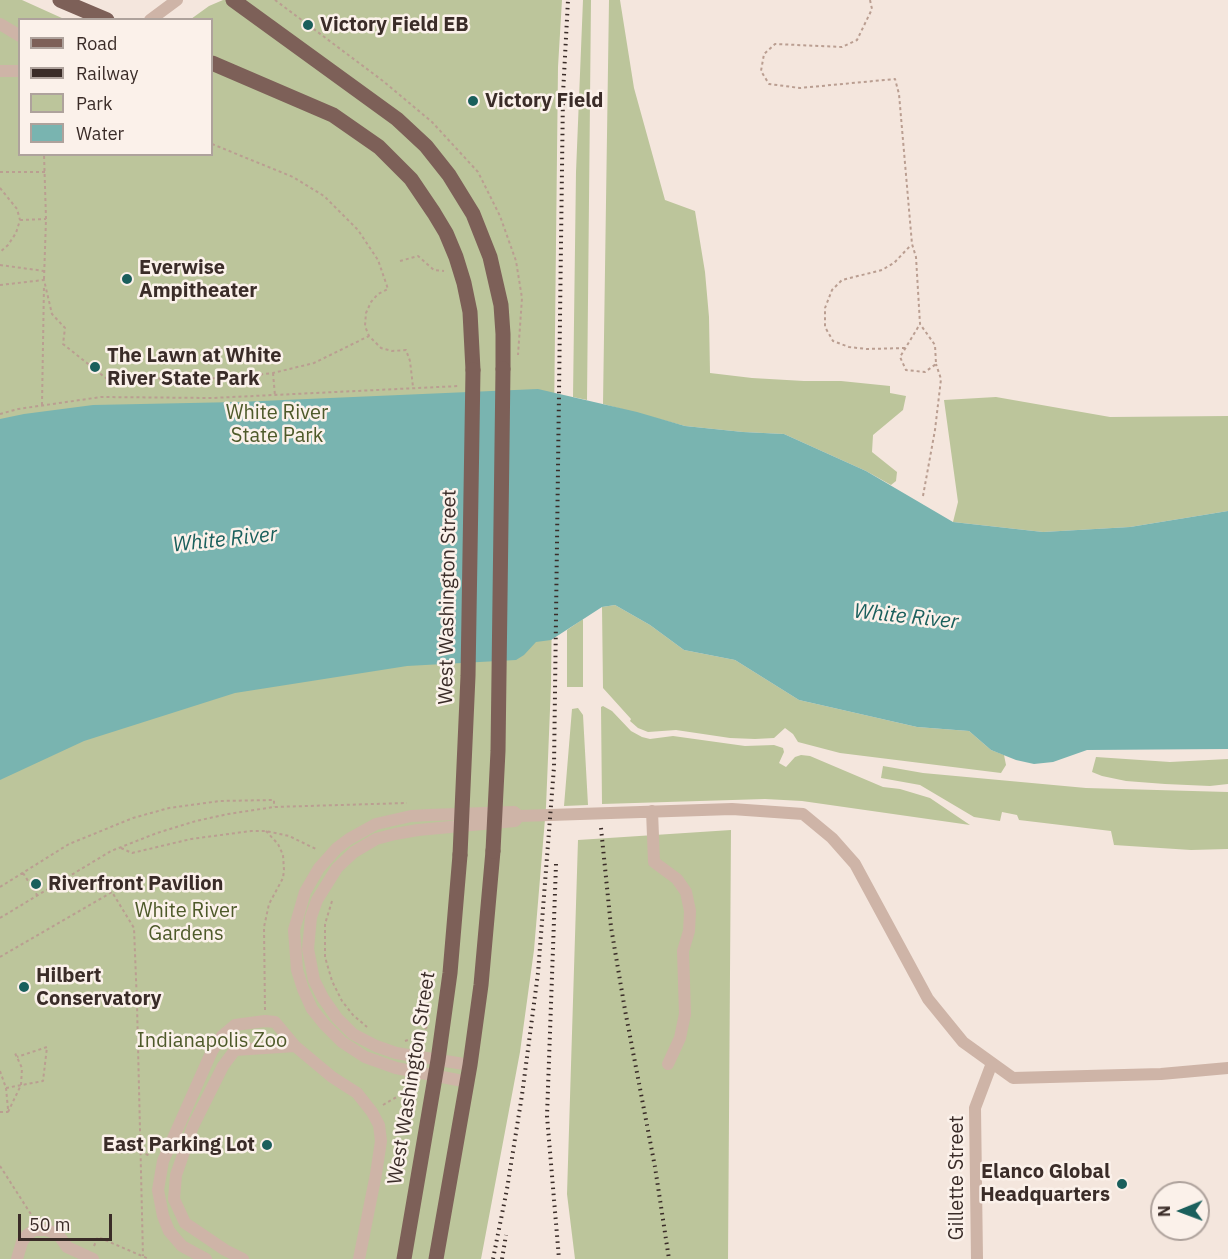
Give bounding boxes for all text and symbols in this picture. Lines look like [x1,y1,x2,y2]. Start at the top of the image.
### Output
place label: Victory Field EB [320,13,469,37]
legend [18,18,213,156]
marker: Victory Field EB [301,18,315,32]
text: Road [76,32,117,55]
text: Railway [76,62,138,85]
place label: Victory Field [485,89,603,113]
text: Park [76,92,112,115]
marker: Victory Field [466,94,480,108]
text: Water [76,122,124,145]
place label: Everwise Ampitheater [139,256,257,303]
marker: Everwise Ampitheater [120,272,134,286]
place label: The Lawn at White River State Park [107,344,282,391]
marker: The Lawn at White River State Park [88,360,102,374]
park label: White River State Park [226,401,328,448]
street label: West Washington Street [434,489,462,705]
water label: White River [172,522,278,558]
water label: White River [853,599,959,635]
place label: Riverfront Pavilion [48,872,224,896]
marker: Riverfront Pavilion [29,877,43,891]
park label: White River Gardens [135,899,237,946]
place label: Hilbert Conservatory [36,964,161,1011]
street label: West Washington Street [383,970,441,1186]
marker: Hilbert Conservatory [17,980,31,994]
park label: Indianapolis Zoo [137,1029,287,1053]
street label: Gillette Street [945,1116,969,1240]
place label: East Parking Lot [103,1133,255,1157]
marker: East Parking Lot [260,1138,274,1152]
place label: Elanco Global Headquarters [980,1160,1110,1207]
marker: Elanco Global Headquarters [1115,1177,1129,1191]
north arrow [1150,1181,1210,1241]
scale bar [21,1202,116,1240]
text: N [1154,1205,1174,1217]
text: 50 m [29,1213,71,1236]

